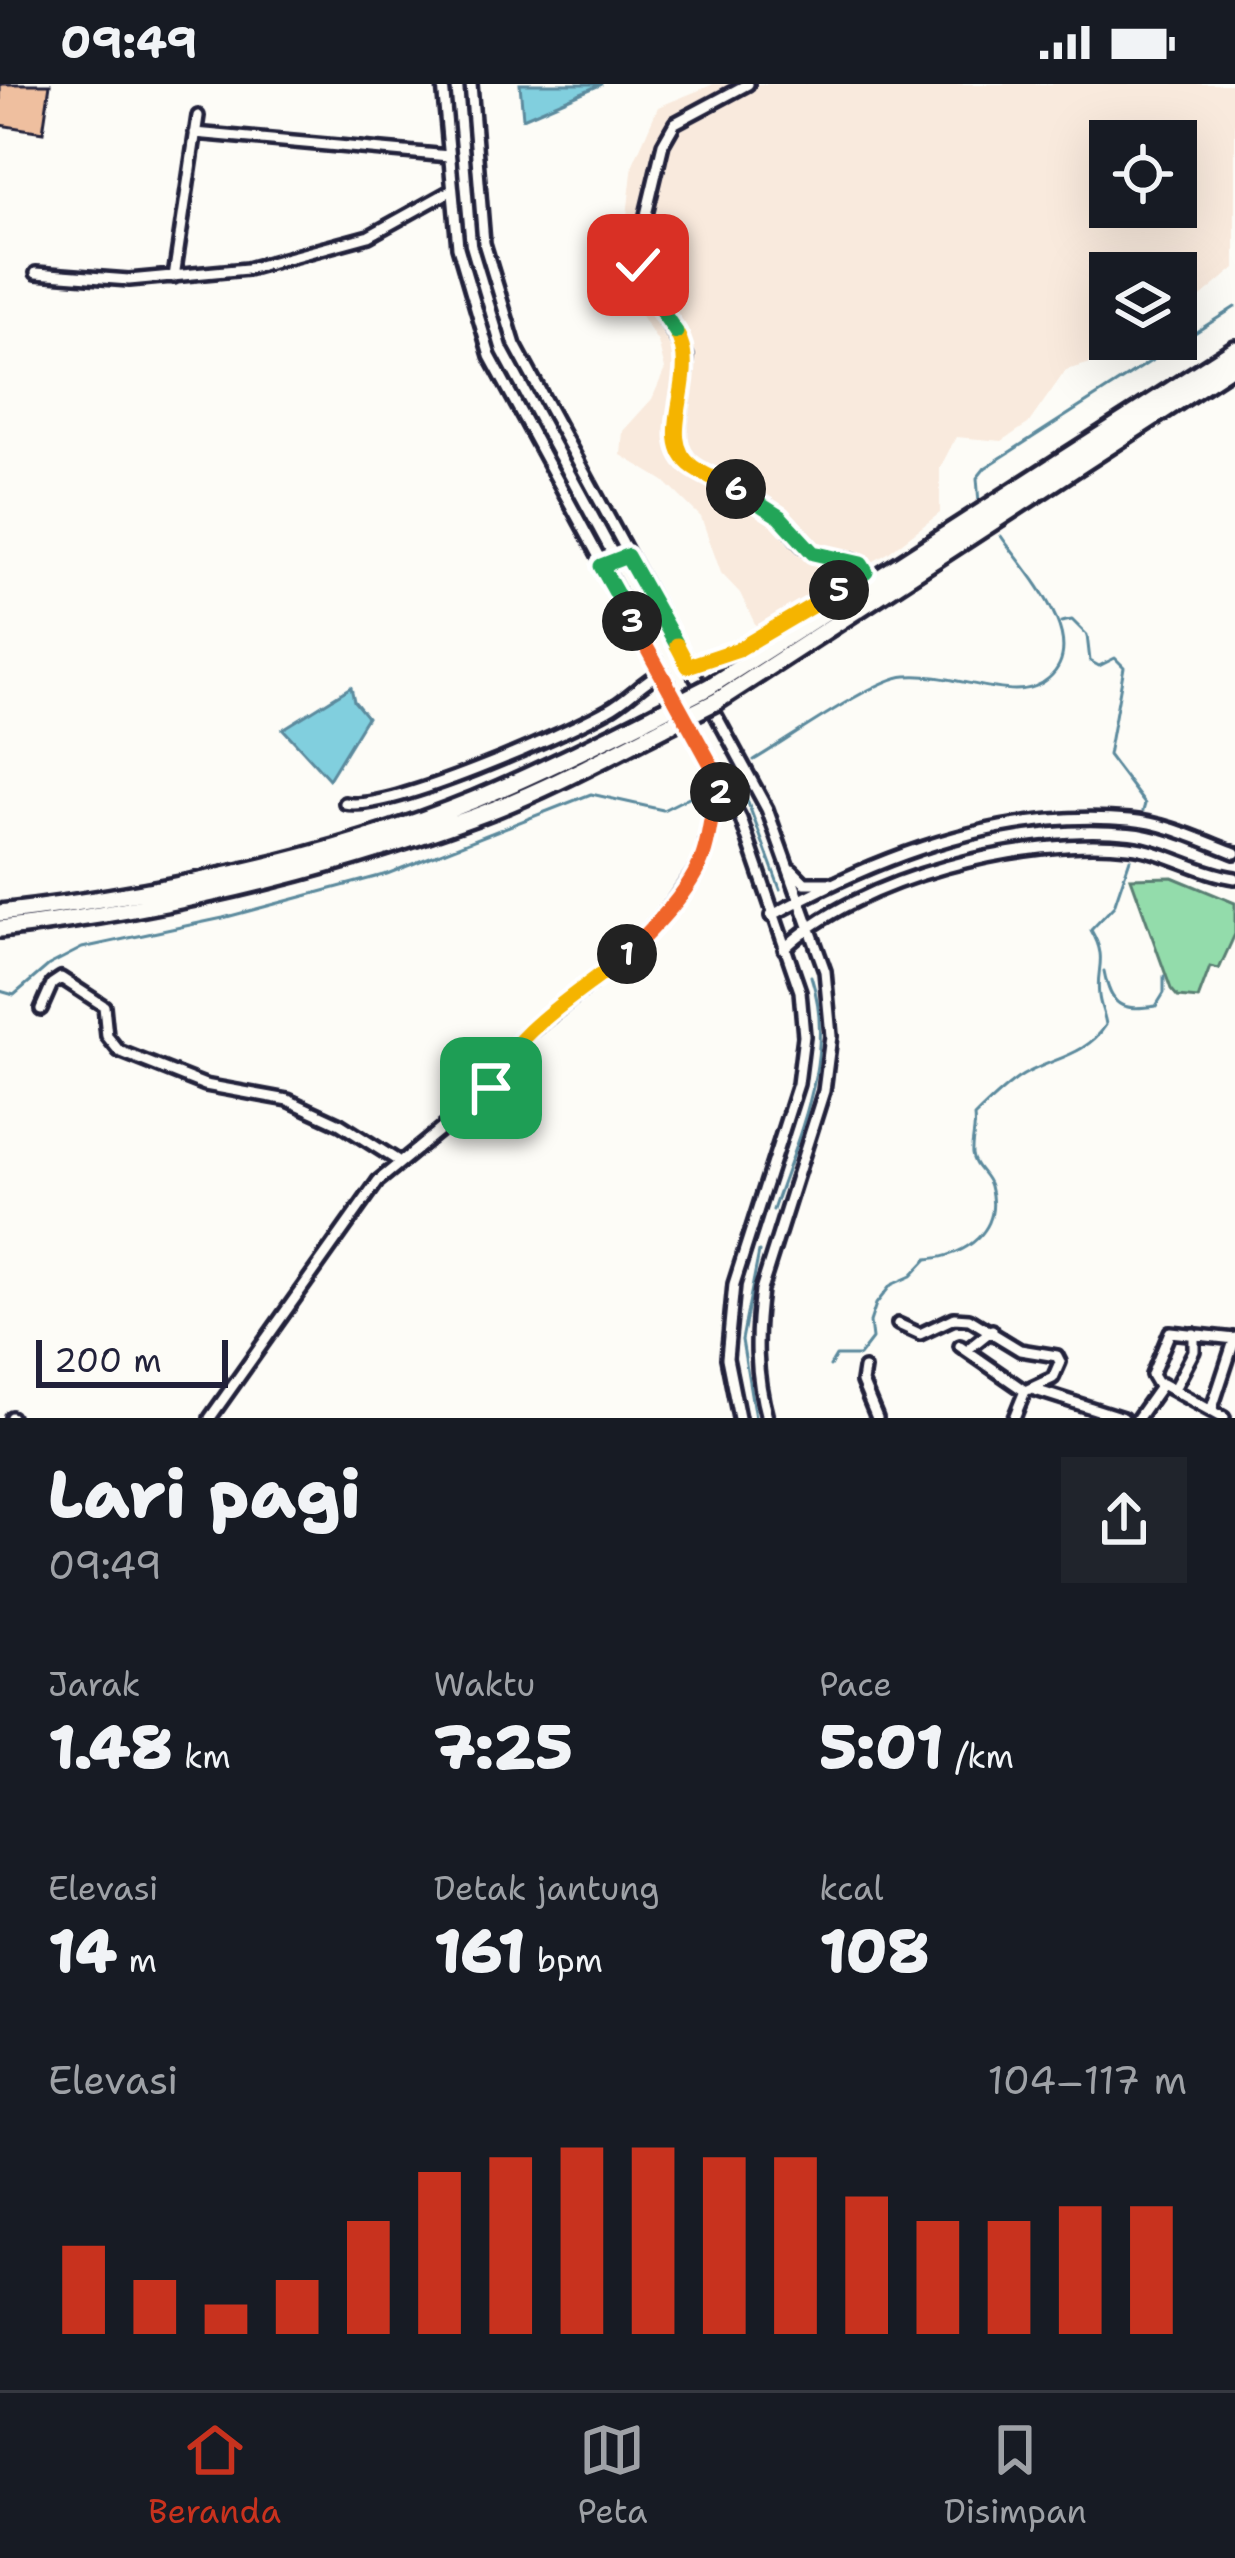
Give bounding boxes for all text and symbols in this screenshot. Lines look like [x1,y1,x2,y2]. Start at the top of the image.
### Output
text: 09:49 [60,12,197,72]
map controls [1089,120,1197,360]
button: locate [1089,120,1197,228]
pin [587,214,689,316]
icon: check [605,232,671,298]
button: layers [1089,252,1197,360]
pin: 6 [706,459,766,519]
text: 6 [724,466,748,511]
pin: 5 [809,560,869,620]
text: 5 [829,567,849,612]
pin: 3 [602,591,662,651]
text: 3 [620,598,644,643]
pin: 2 [690,762,750,822]
text: 2 [708,769,732,814]
pin: 1 [597,924,657,984]
text: 1 [619,931,635,976]
pin [440,1037,542,1139]
icon: arrive [458,1055,524,1121]
scale bar [36,1334,228,1387]
text: 200 m [54,1338,162,1383]
text: Lari pagi [48,1450,361,1538]
button: share [1061,1457,1187,1583]
text: 09:49 [48,1539,162,1591]
text: Jarak [48,1662,140,1707]
text: Waktu [434,1662,535,1707]
text: Pace [819,1662,892,1707]
text: 1.48 [48,1707,173,1787]
text: 7:25 [434,1707,573,1787]
text: 5:01 [819,1707,944,1787]
text: km [173,1734,231,1779]
text: /km [944,1734,1014,1779]
text: Elevasi [48,1866,158,1911]
text: Detak jantung [434,1866,659,1911]
text: kcal [819,1866,883,1911]
text: 14 [48,1911,117,1991]
text: 161 [434,1911,525,1991]
text: 108 [819,1911,930,1991]
text: m [117,1938,157,1983]
text: bpm [525,1938,603,1983]
text: Elevasi [48,2054,178,2106]
text: 104–117 m [988,2054,1187,2106]
tab: Beranda [148,2417,281,2534]
tab: Peta [577,2417,648,2534]
tab: Disimpan [944,2417,1087,2534]

